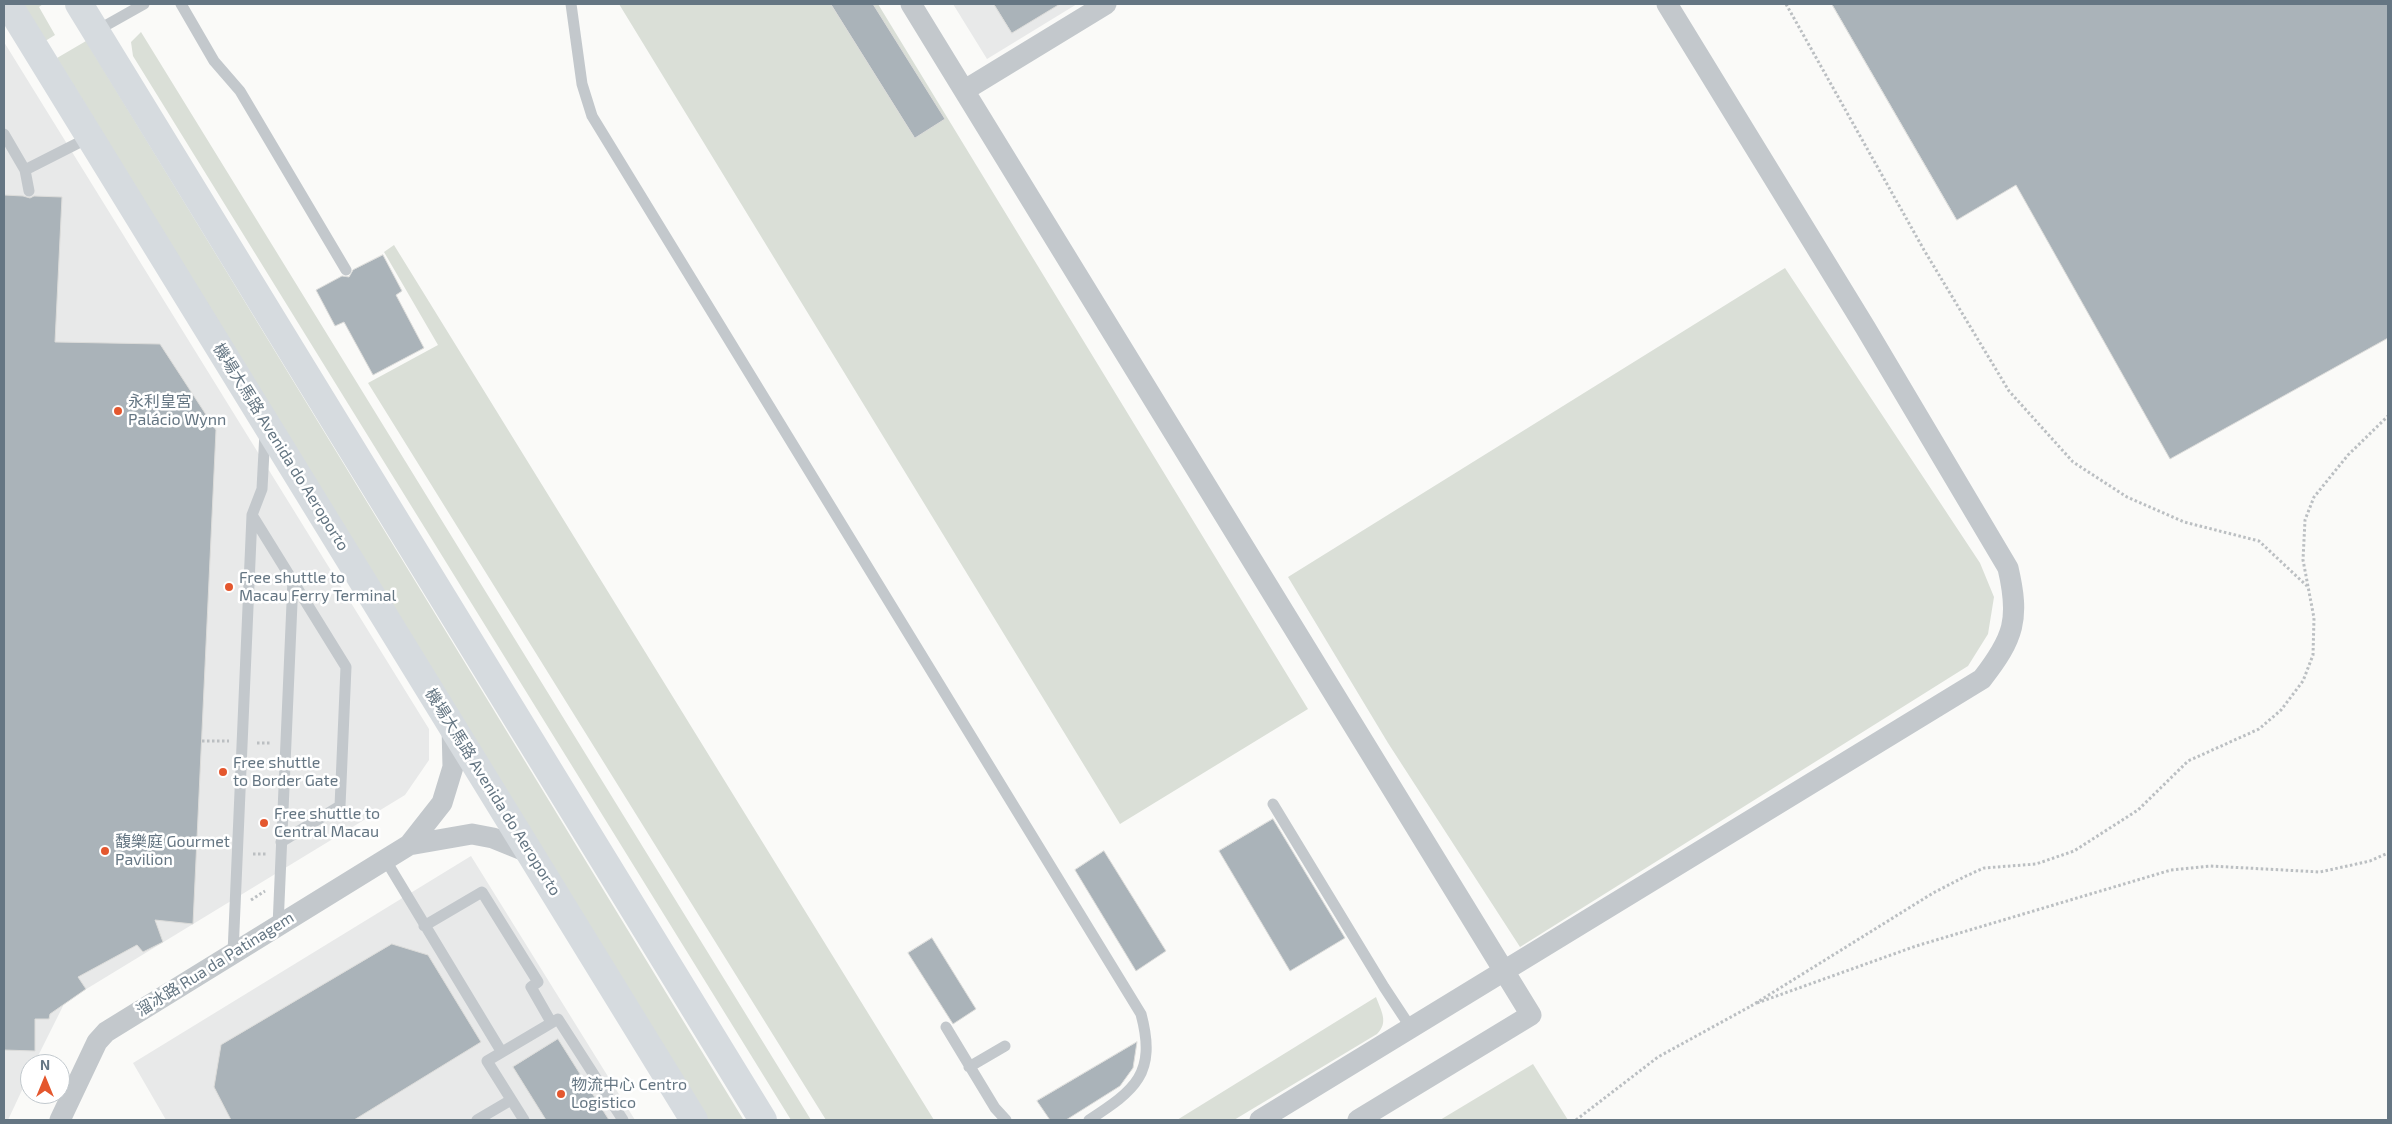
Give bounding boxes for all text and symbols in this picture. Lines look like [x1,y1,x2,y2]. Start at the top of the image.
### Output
street label: 機場大馬路 Avenida do Aeroporto [209,340,353,554]
place label: 永利皇宮 Palácio Wynn [128,392,226,430]
marker: 永利皇宮 Palácio Wynn [112,405,124,417]
place label: Free shuttle to Macau Ferry Terminal [239,568,396,606]
marker: Free shuttle to Macau Ferry Terminal [223,581,235,593]
street label: 機場大馬路 Avenida do Aeroporto [421,685,565,899]
place label: Free shuttle to Border Gate [233,753,338,791]
marker: Free shuttle to Border Gate [217,766,229,778]
place label: Free shuttle to Central Macau [274,804,380,842]
marker: Free shuttle to Central Macau [258,817,270,829]
place label: 馥樂庭 Gourmet Pavilion [115,832,230,870]
marker: 馥樂庭 Gourmet Pavilion [99,845,111,857]
street label: 溜冰路 Rua da Patinagem [133,908,297,1020]
north arrow [20,1054,70,1104]
text: N [40,1056,50,1073]
place label: 物流中心 Centro Logistico [571,1075,687,1113]
marker: 物流中心 Centro Logistico [555,1088,567,1100]

